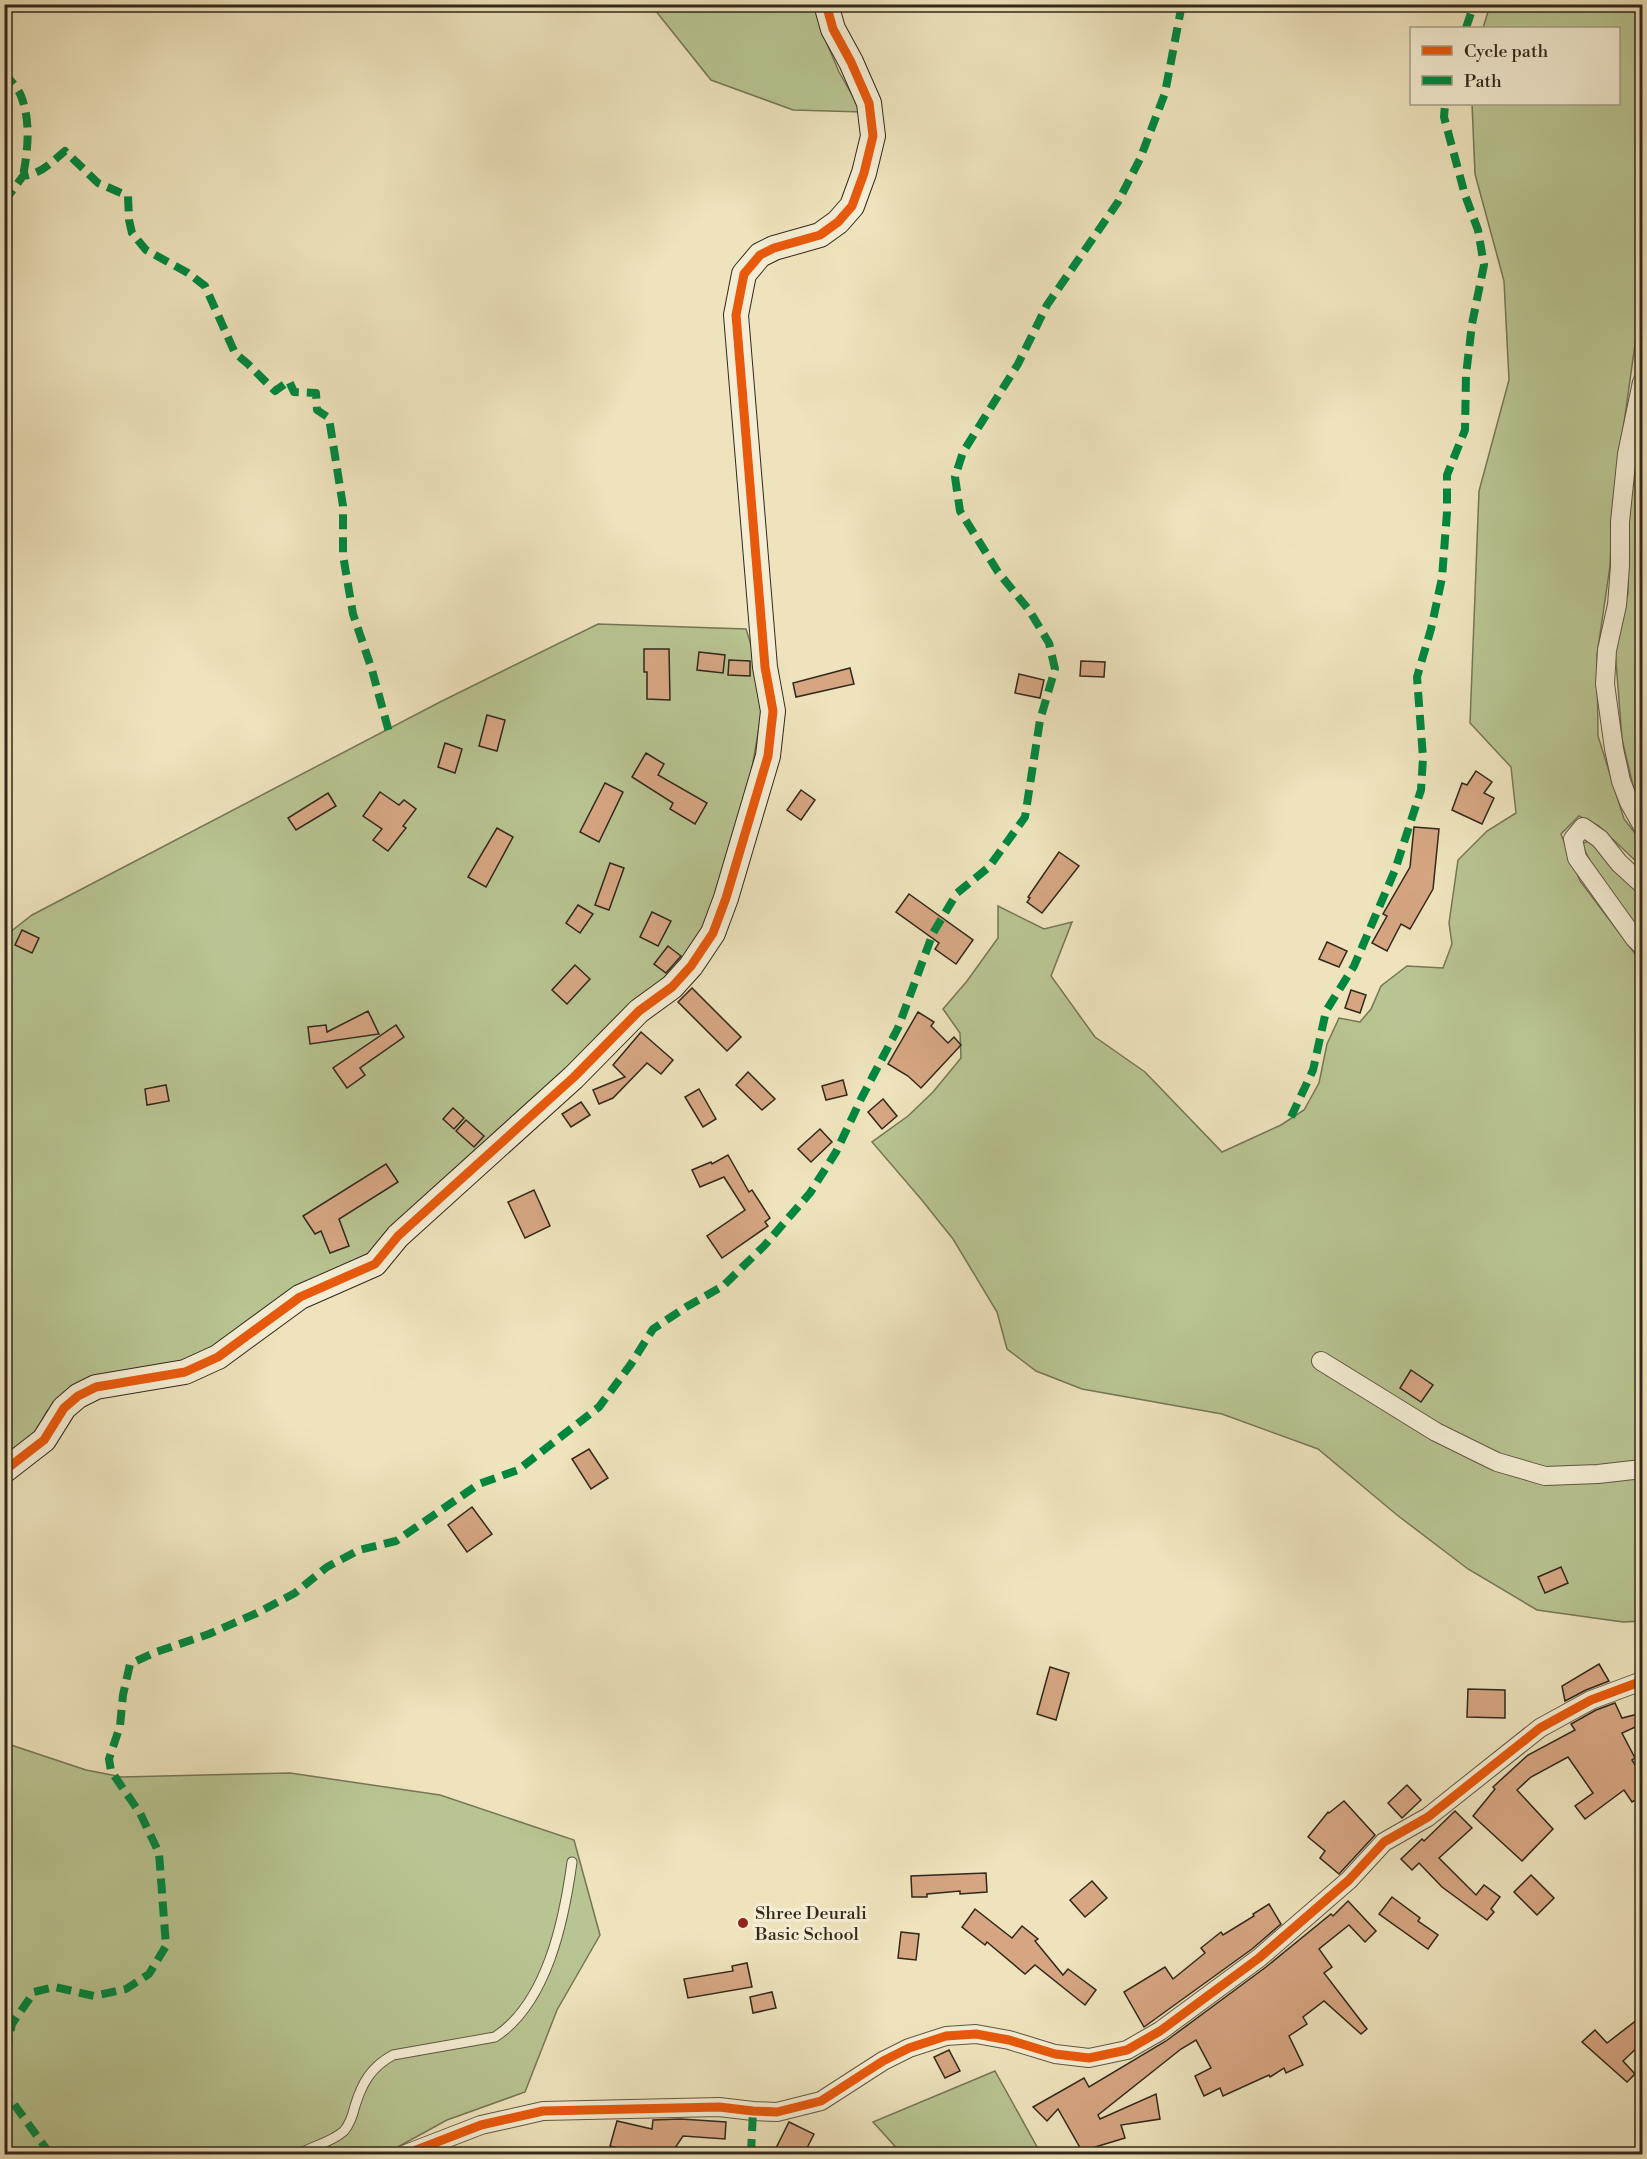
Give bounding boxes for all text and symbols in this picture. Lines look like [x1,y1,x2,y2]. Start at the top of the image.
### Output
legend [1410,27,1620,105]
text: Cycle path [1464,40,1548,63]
text: Path [1464,70,1502,93]
place label: Shree Deurali Basic School [754,1902,867,1946]
marker: Shree Deurali Basic School [736,1916,750,1930]

